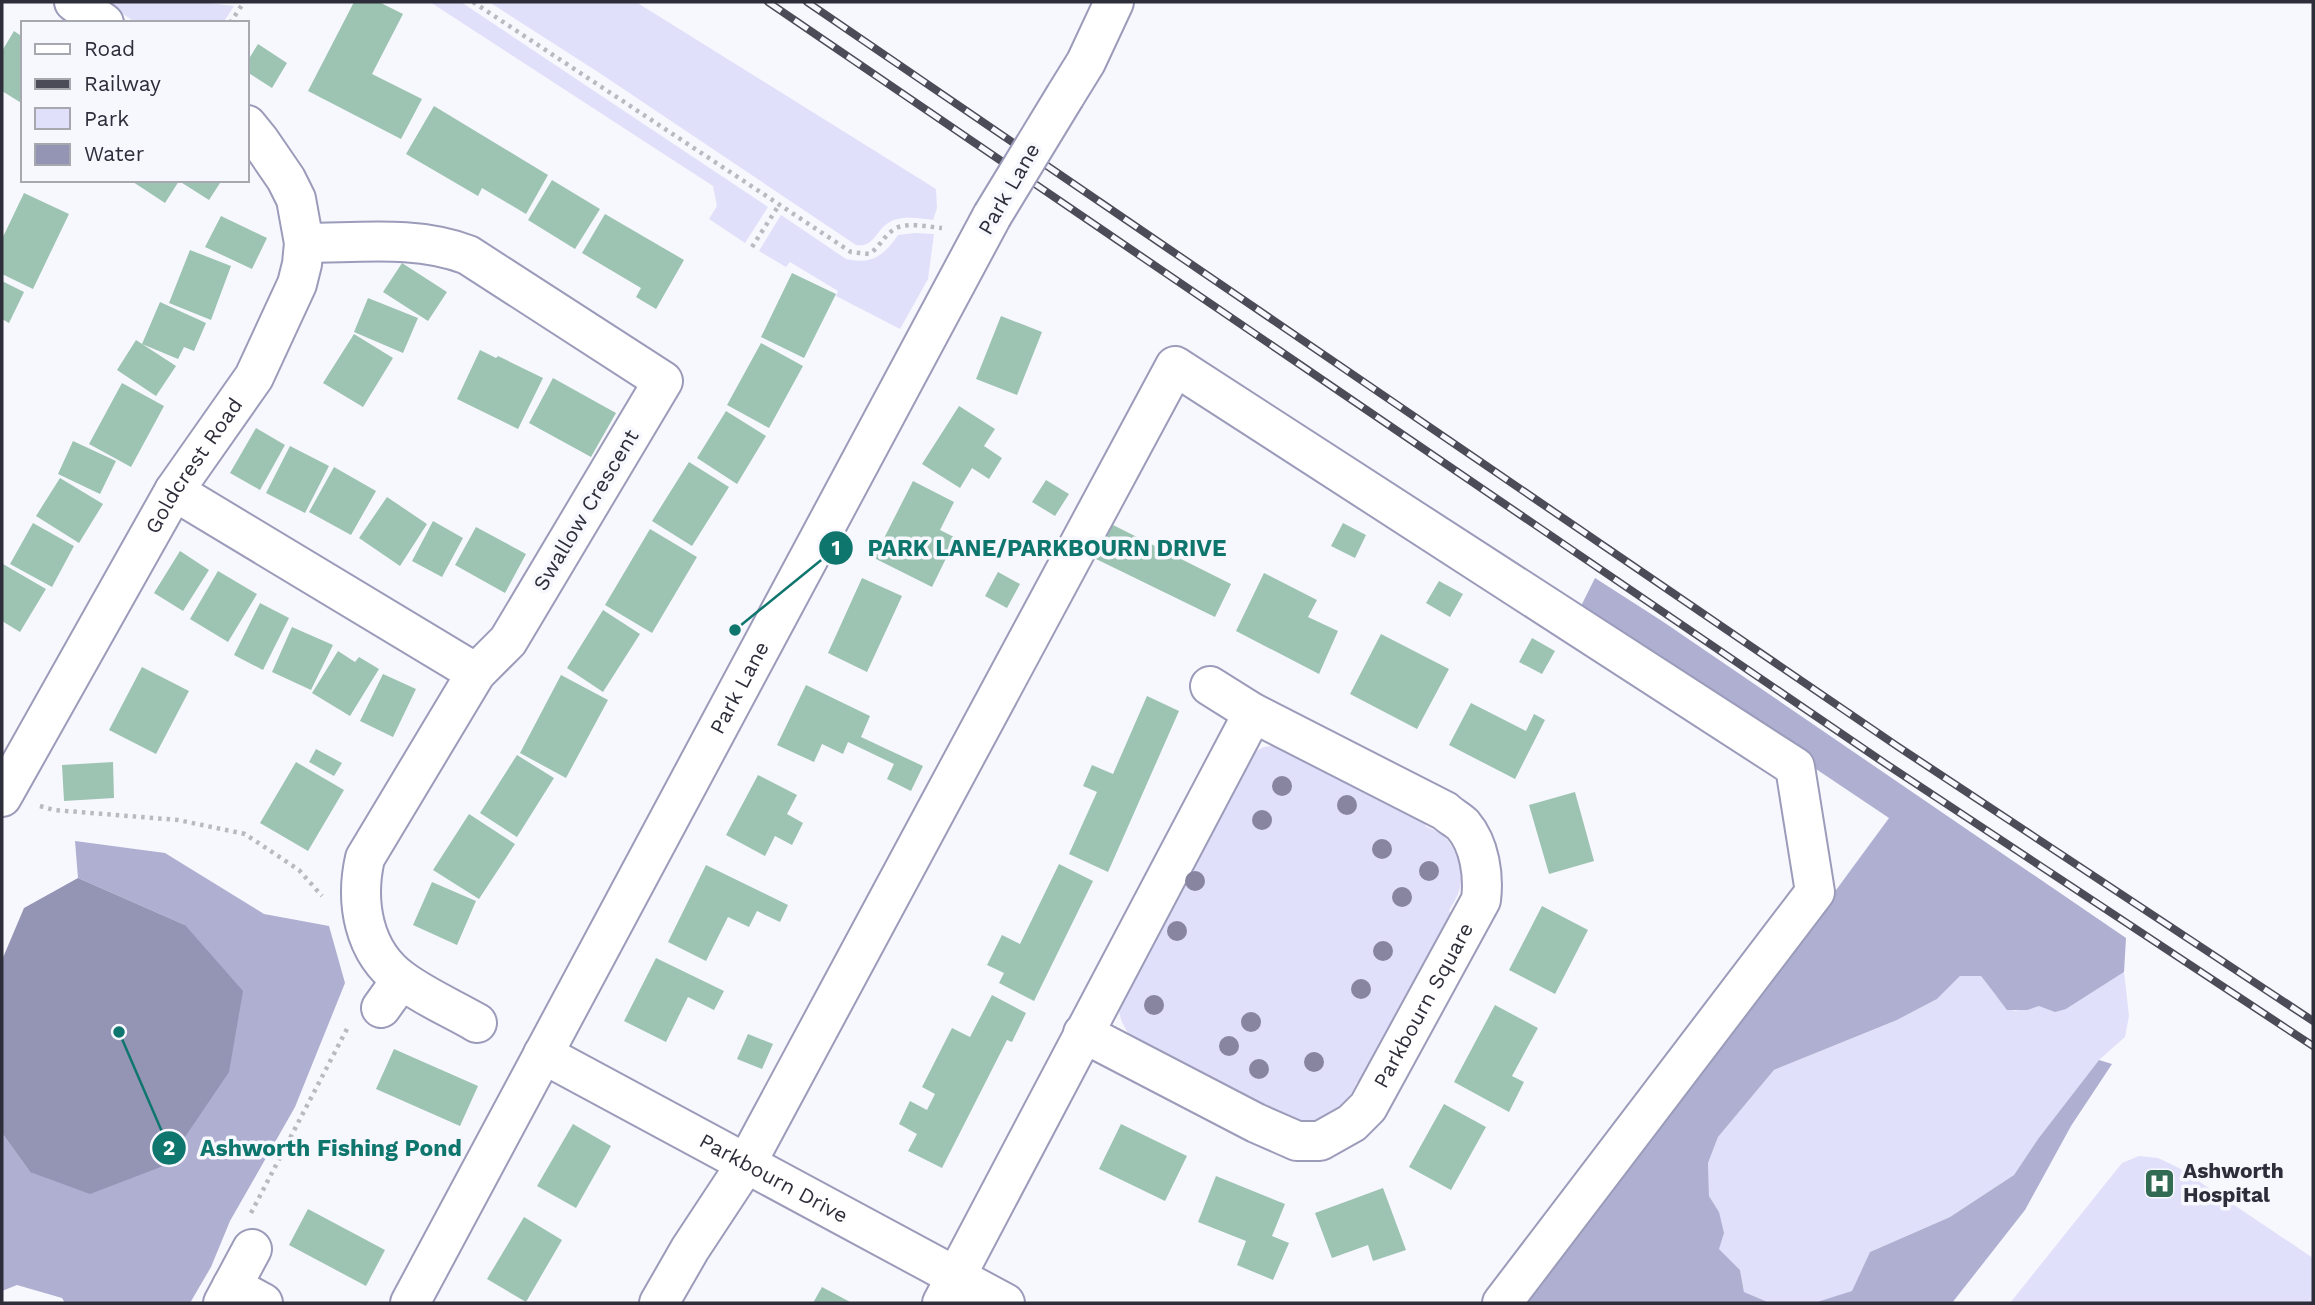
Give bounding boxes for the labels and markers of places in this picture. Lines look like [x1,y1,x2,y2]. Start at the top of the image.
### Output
callout: PARK LANE/PARKBOURN DRIVE [819,526,1241,570]
callout: Ashworth Fishing Pond [151,1126,476,1170]
place label: Ashworth Hospital [2183,1158,2284,1207]
hospital icon: Ashworth Hospital [2143,1166,2177,1200]

